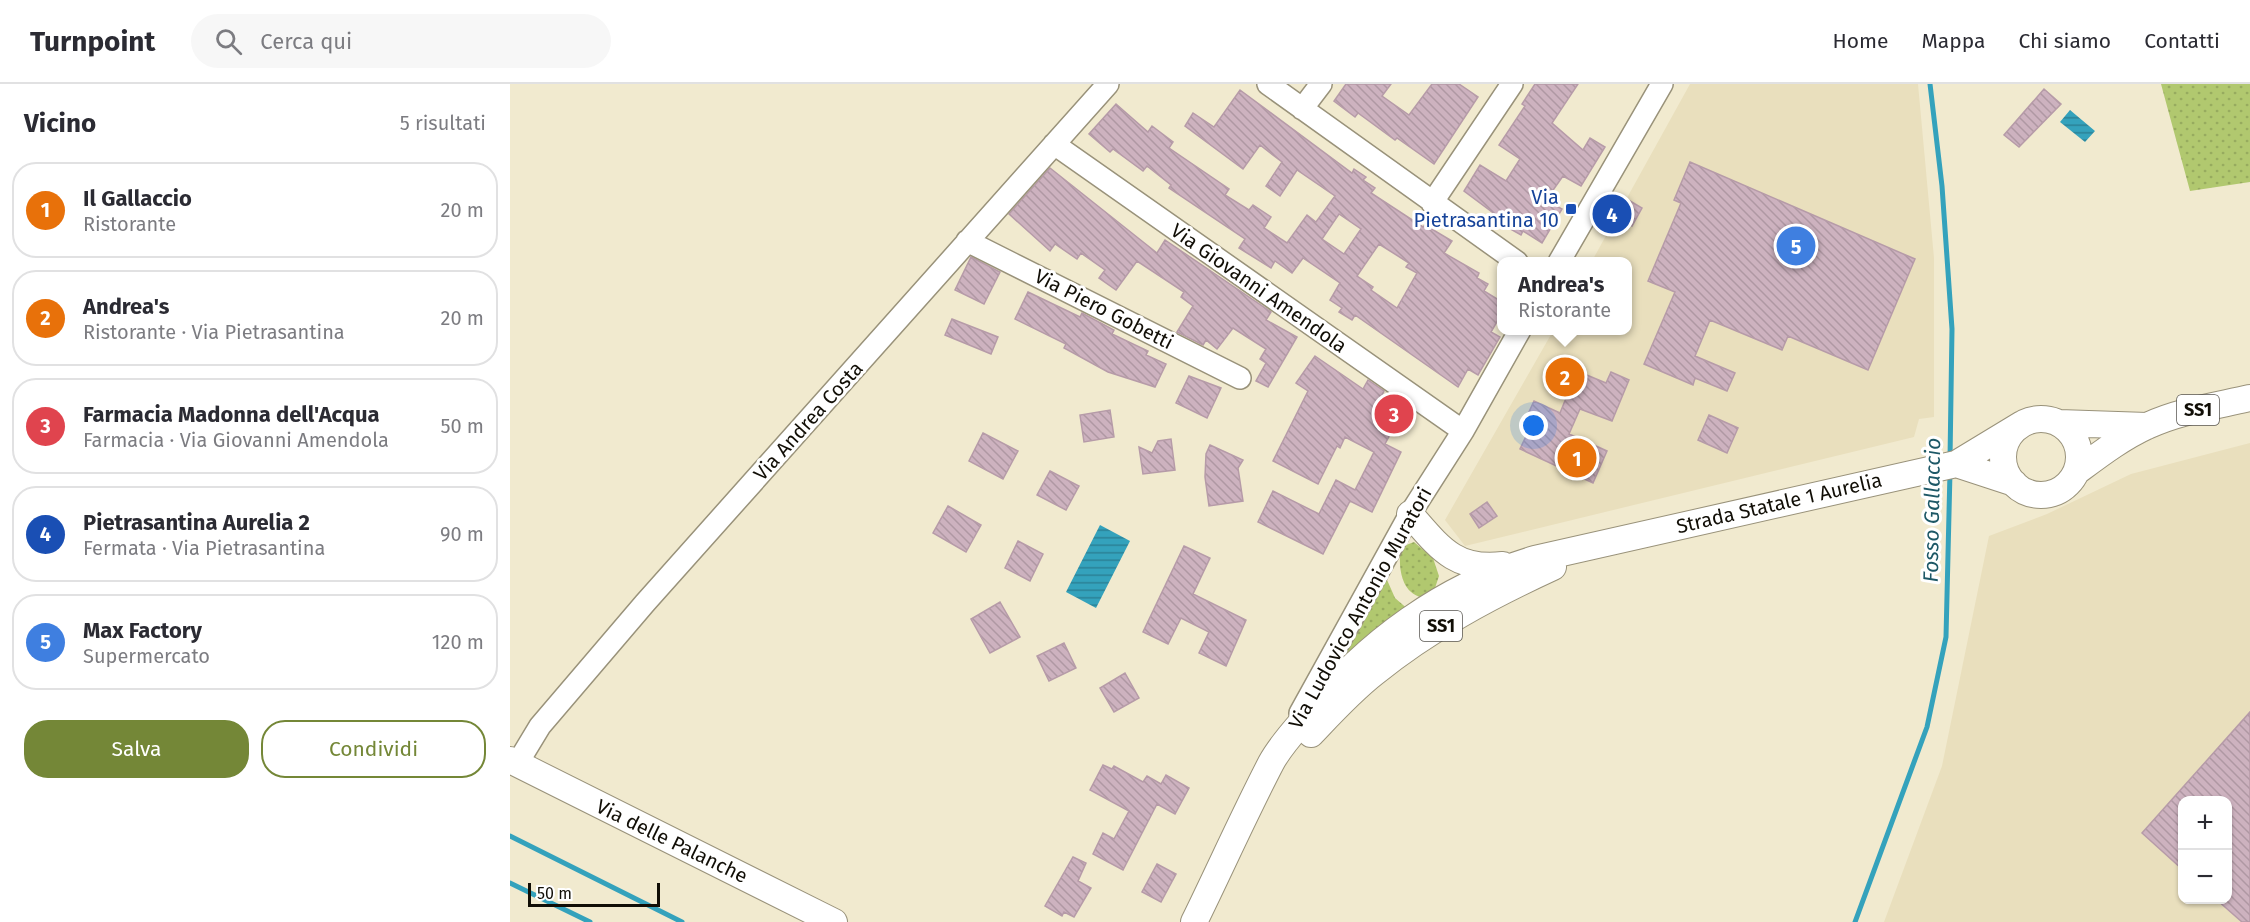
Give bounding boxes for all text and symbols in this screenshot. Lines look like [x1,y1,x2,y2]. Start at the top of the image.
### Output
search box [191,14,611,68]
text: Turnpoint [30,25,155,58]
icon: search [212,25,245,58]
text: Cerca qui [260,28,352,55]
text: Home [1832,28,1888,54]
text: Mappa [1921,28,1985,54]
text: Chi siamo [2018,28,2111,54]
text: Contatti [2144,28,2220,54]
text: Vicino [24,108,96,139]
text: 5 risultati [400,111,486,135]
text: Il Gallaccio [83,185,192,212]
place label: Via Pietrasantina 10 [1414,185,1559,232]
pin: 4 [1592,192,1632,236]
text: 1 [41,198,50,222]
text: 20 m [441,198,484,222]
marker: Via Pietrasantina 10 [1564,202,1578,216]
text: Ristorante [83,212,176,236]
street label: Via Giovanni Amendola [1166,218,1352,358]
pin: 5 [1776,224,1816,268]
popup [1497,257,1632,335]
street label: Via Piero Gobetti [1031,264,1177,354]
text: Andrea's [1518,271,1604,298]
text: Andrea's [83,293,169,320]
text: Ristorante [1518,298,1611,322]
text: 2 [40,306,51,330]
text: 20 m [441,306,484,330]
text: Ristorante · Via Pietrasantina [83,320,345,344]
pin: 2 [1546,354,1584,400]
street label: Via Andrea Costa [748,357,868,485]
pin: 3 [1374,392,1414,436]
road number: SS1 [2177,395,2219,425]
text: Farmacia Madonna dell'Acqua [83,401,380,428]
your location [1519,411,1548,440]
text: 3 [40,414,51,438]
text: 50 m [440,414,484,438]
text: Farmacia · Via Giovanni Amendola [83,428,389,452]
pin: 1 [1558,436,1596,481]
water label: Fosso Gallaccio [1918,437,1946,583]
street label: Strada Statale 1 Aurelia [1674,468,1884,538]
street label: Via Ludovico Antonio Muratori [1283,483,1437,733]
text: Pietrasantina Aurelia 2 [83,509,310,536]
text: 4 [40,522,51,546]
text: 90 m [440,522,484,546]
text: Fermata · Via Pietrasantina [83,536,325,560]
road number: SS1 [1420,611,1462,641]
text: Max Factory [83,617,202,644]
text: 5 [40,630,51,654]
text: 120 m [432,630,484,654]
text: Supermercato [83,644,210,668]
button: Salva [24,720,249,778]
button: Condividi [261,720,486,778]
street label: Via delle Palanche [592,794,752,888]
map controls [2178,796,2232,904]
button: + [2178,796,2232,850]
button: − [2178,850,2232,904]
scale bar [528,880,660,908]
text: 50 m [537,884,572,903]

